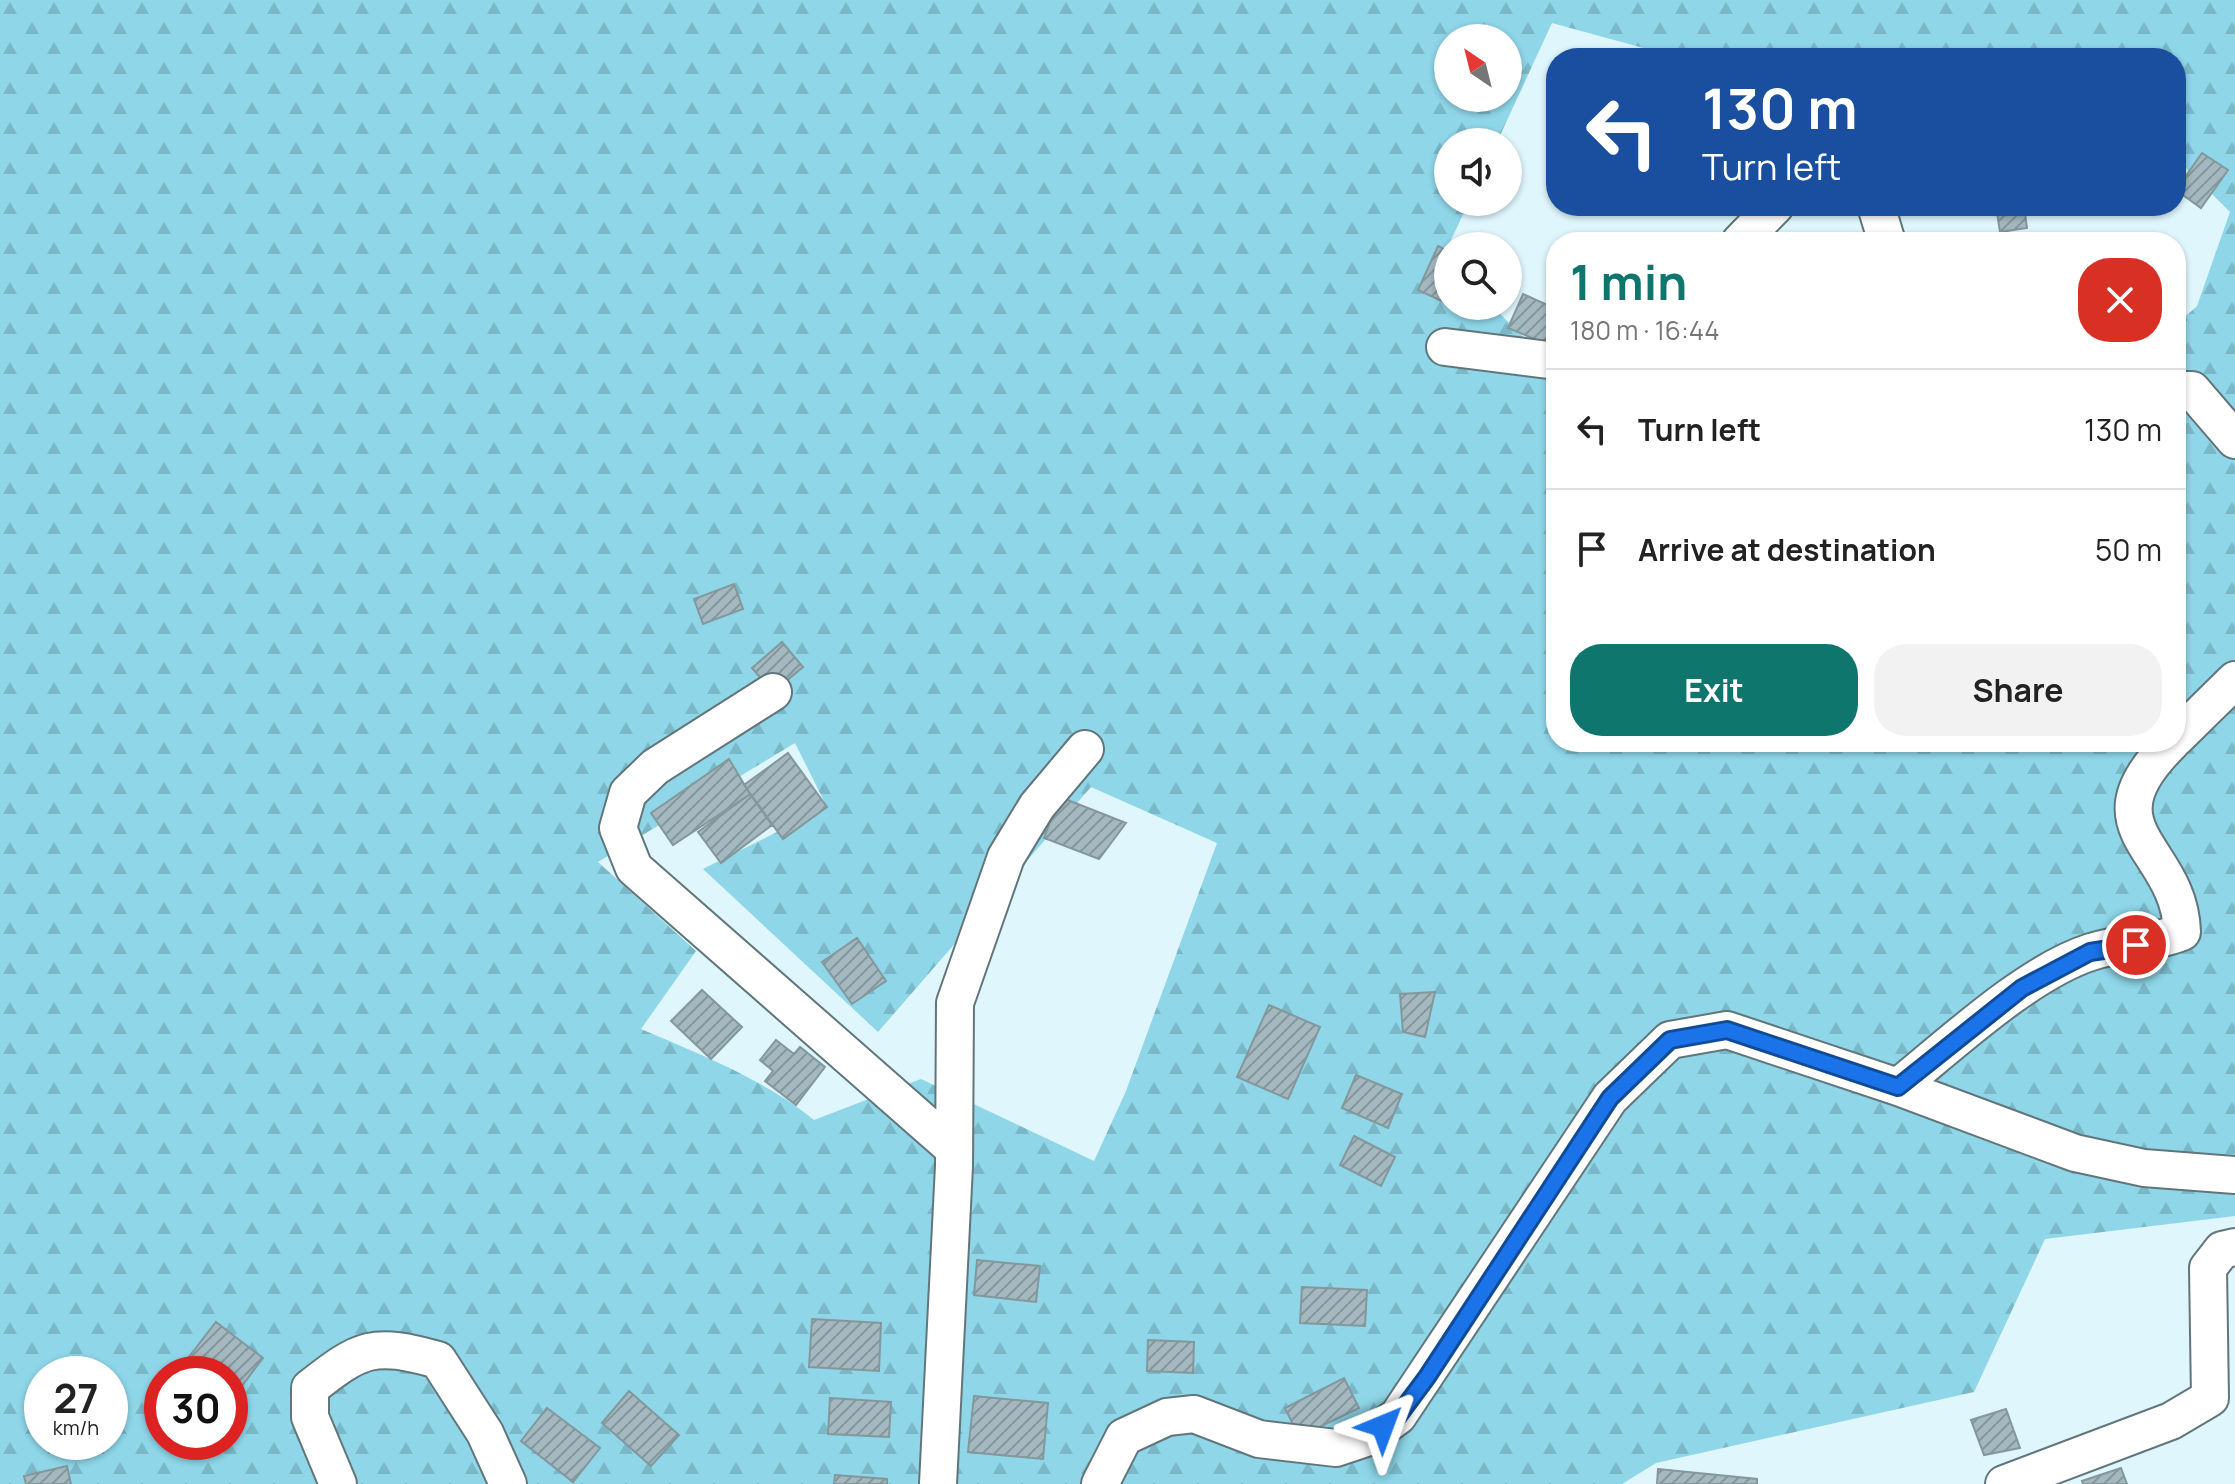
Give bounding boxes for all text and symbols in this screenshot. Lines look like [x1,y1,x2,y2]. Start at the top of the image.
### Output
north arrow [1434,24,1522,112]
map controls [1434,24,1522,320]
text: 130 m [1702,69,1858,146]
icon: left [1570,80,1674,184]
button: sound [1434,128,1522,216]
text: Turn left [1702,142,1841,191]
button: search [1434,232,1522,320]
text: 1 min [1570,249,1687,314]
button: close [2078,258,2162,342]
text: 180 m · 16:44 [1570,312,1720,348]
icon: left [1570,407,1614,451]
text: Turn left [1638,409,1761,450]
text: 130 m [2084,409,2162,450]
icon: arrive [1570,527,1614,571]
text: Arrive at destination [1638,529,1936,570]
text: 50 m [2095,529,2162,570]
button: Exit [1570,644,1858,736]
button: Share [1874,644,2162,736]
pin [2102,911,2170,979]
icon: arrive [2114,923,2158,967]
speed limit sign: 30 [144,1356,248,1460]
text: 27 [53,1370,99,1425]
position arrow [1341,1384,1425,1468]
text: km/h [53,1414,99,1441]

